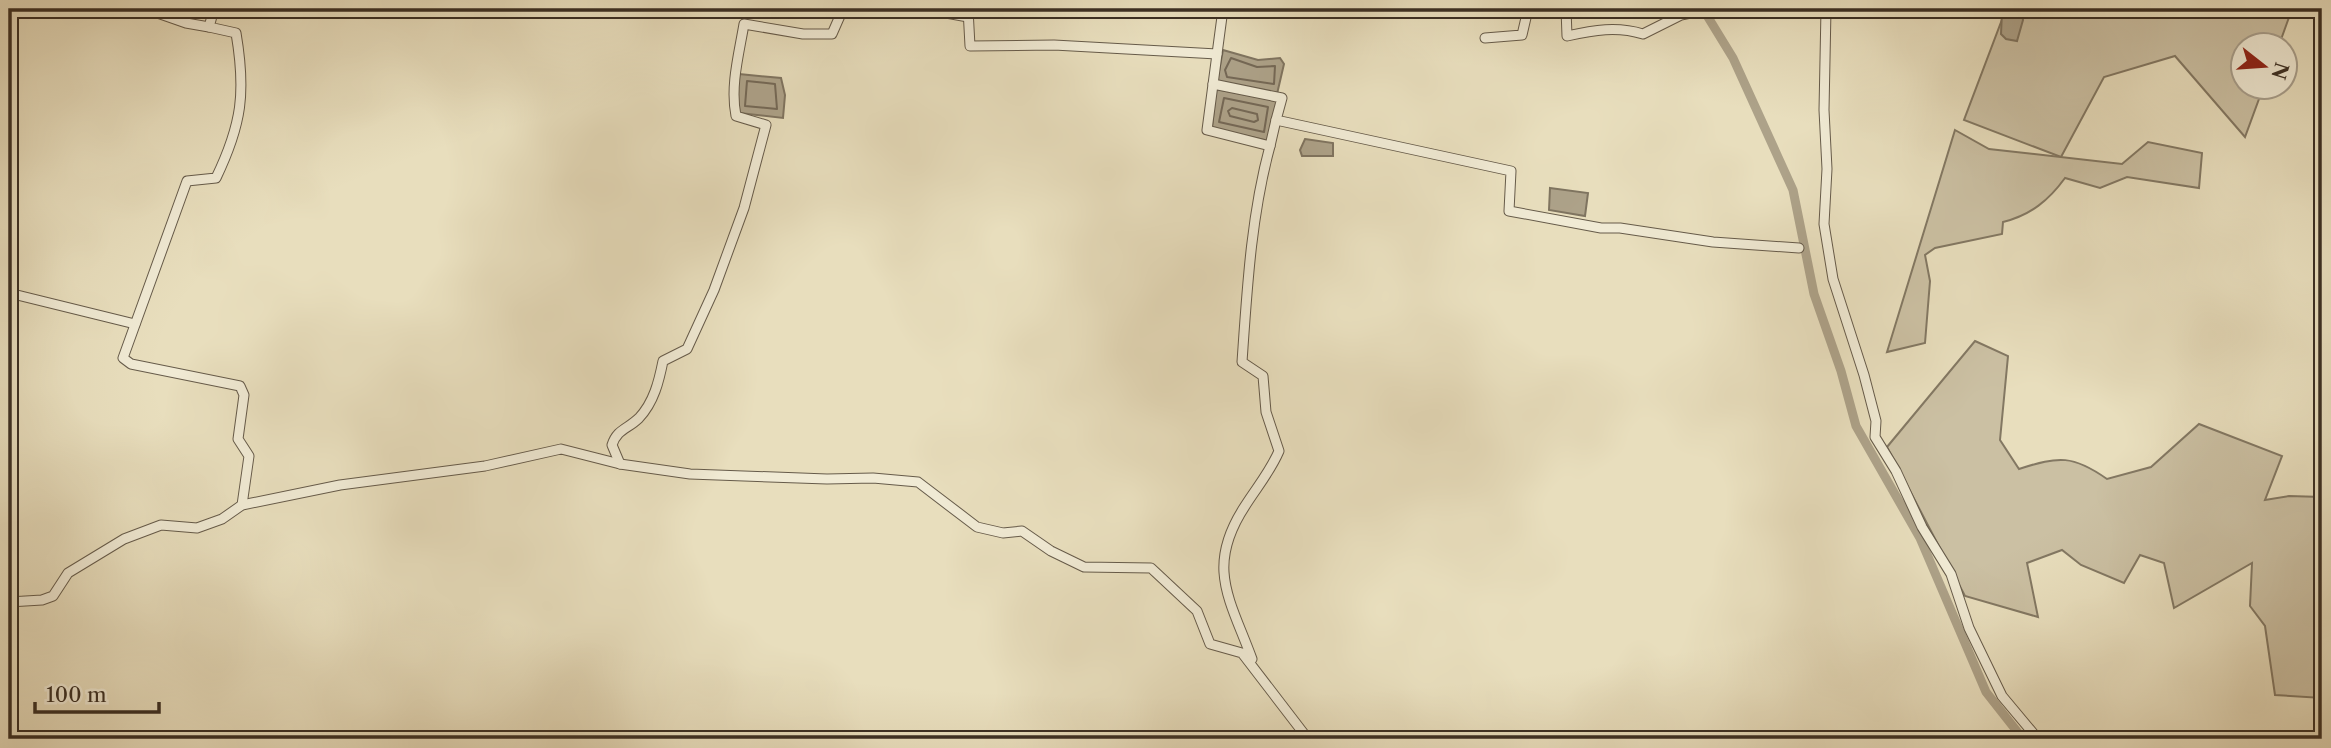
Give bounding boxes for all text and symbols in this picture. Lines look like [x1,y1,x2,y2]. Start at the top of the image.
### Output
north arrow [2230,32,2300,102]
text: N [2266,60,2293,82]
scale bar [35,671,159,715]
text: 100 m [46,682,107,707]

